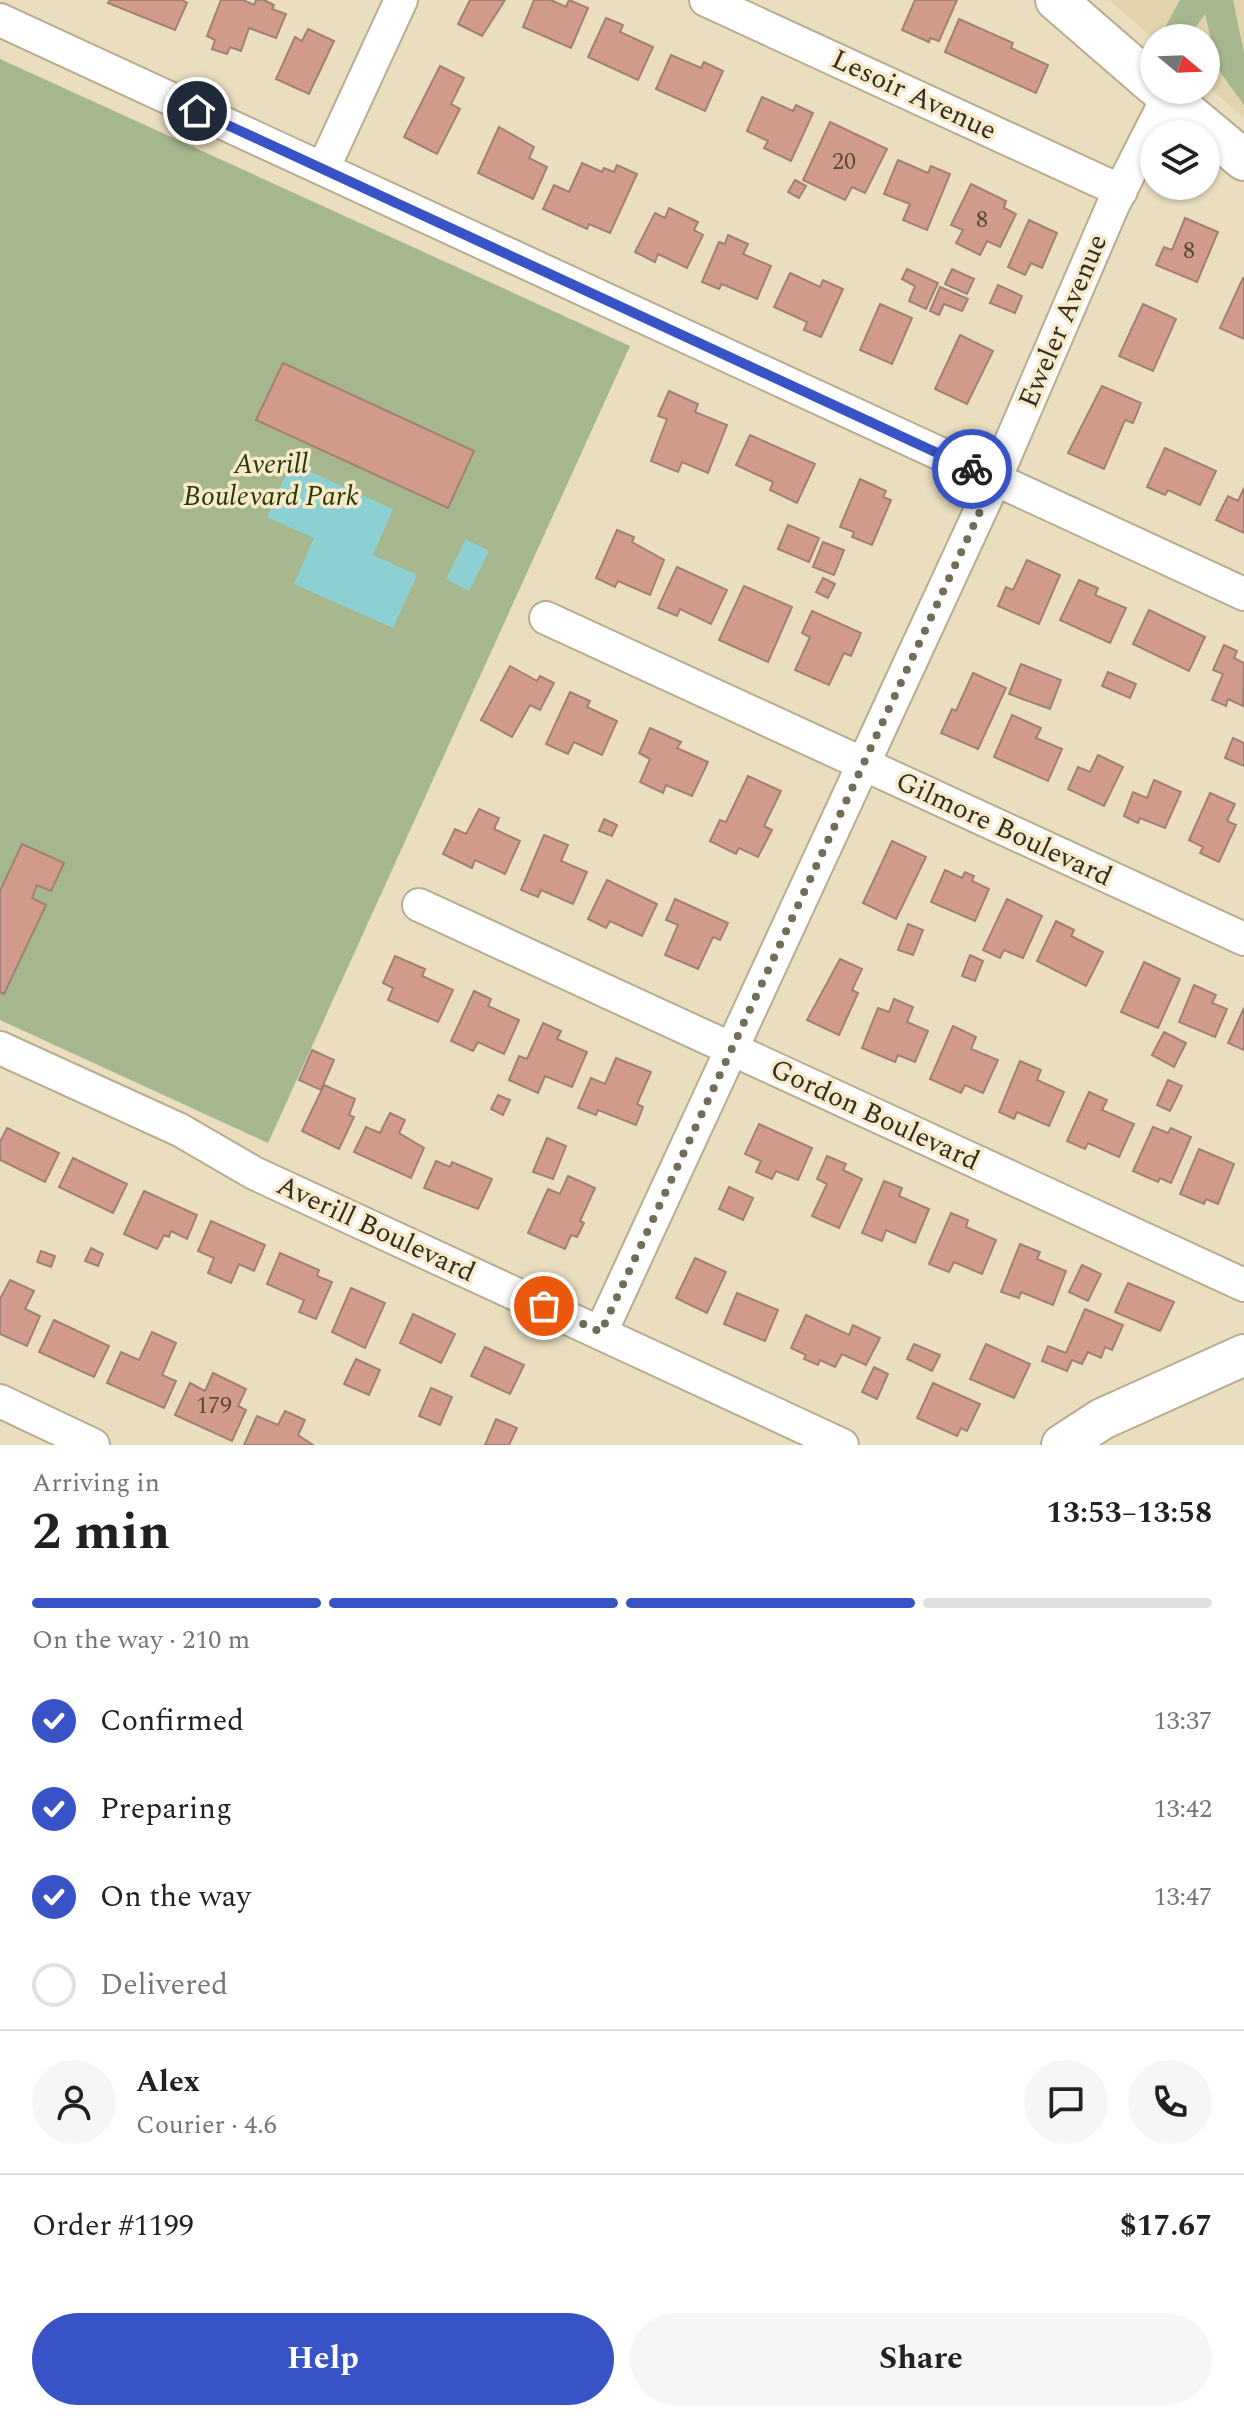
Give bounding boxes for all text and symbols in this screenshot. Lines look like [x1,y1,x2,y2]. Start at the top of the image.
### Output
north arrow [1140,24,1220,104]
map controls [1140,24,1220,200]
street label: Lesoir Avenue [824,38,1004,152]
pin [163,77,231,145]
icon: home [175,89,219,133]
button: layers [1140,120,1220,200]
house number: 20 [832,144,856,180]
house number: 8 [976,202,988,238]
street label: Eweler Avenue [1007,227,1119,415]
house number: 8 [1183,233,1195,269]
courier [932,429,1012,509]
park label: Averill Boulevard Park [183,443,359,518]
icon: bike [950,447,994,491]
street label: Gilmore Boulevard [889,760,1119,898]
street label: Gordon Boulevard [763,1048,987,1182]
street label: Averill Boulevard [269,1164,483,1294]
pin [510,1272,578,1340]
icon: bag [522,1284,566,1328]
house number: 179 [196,1388,232,1424]
text: Arriving in [32,1463,160,1503]
text: 13:53–13:58 [1046,1490,1212,1536]
text: 2 min [32,1493,170,1572]
text: On the way · 210 m [32,1620,250,1660]
text: Confirmed [100,1698,244,1744]
icon: check [32,1699,76,1743]
text: 13:37 [1153,1701,1212,1741]
text: Preparing [100,1786,232,1832]
icon: check [32,1787,76,1831]
text: 13:42 [1153,1789,1212,1829]
text: On the way [100,1874,251,1920]
icon: check [32,1875,76,1919]
text: 13:47 [1153,1877,1212,1917]
text: Delivered [100,1962,228,2008]
text: Alex [136,2059,200,2105]
button: person [32,2060,116,2144]
button: chat [1024,2060,1108,2144]
button: phone [1128,2060,1212,2144]
text: Courier · 4.6 [136,2105,277,2145]
text: Order #1199 [32,2203,194,2249]
text: $17.67 [1120,2203,1212,2249]
button: Help [32,2313,614,2405]
button: Share [630,2313,1212,2405]

